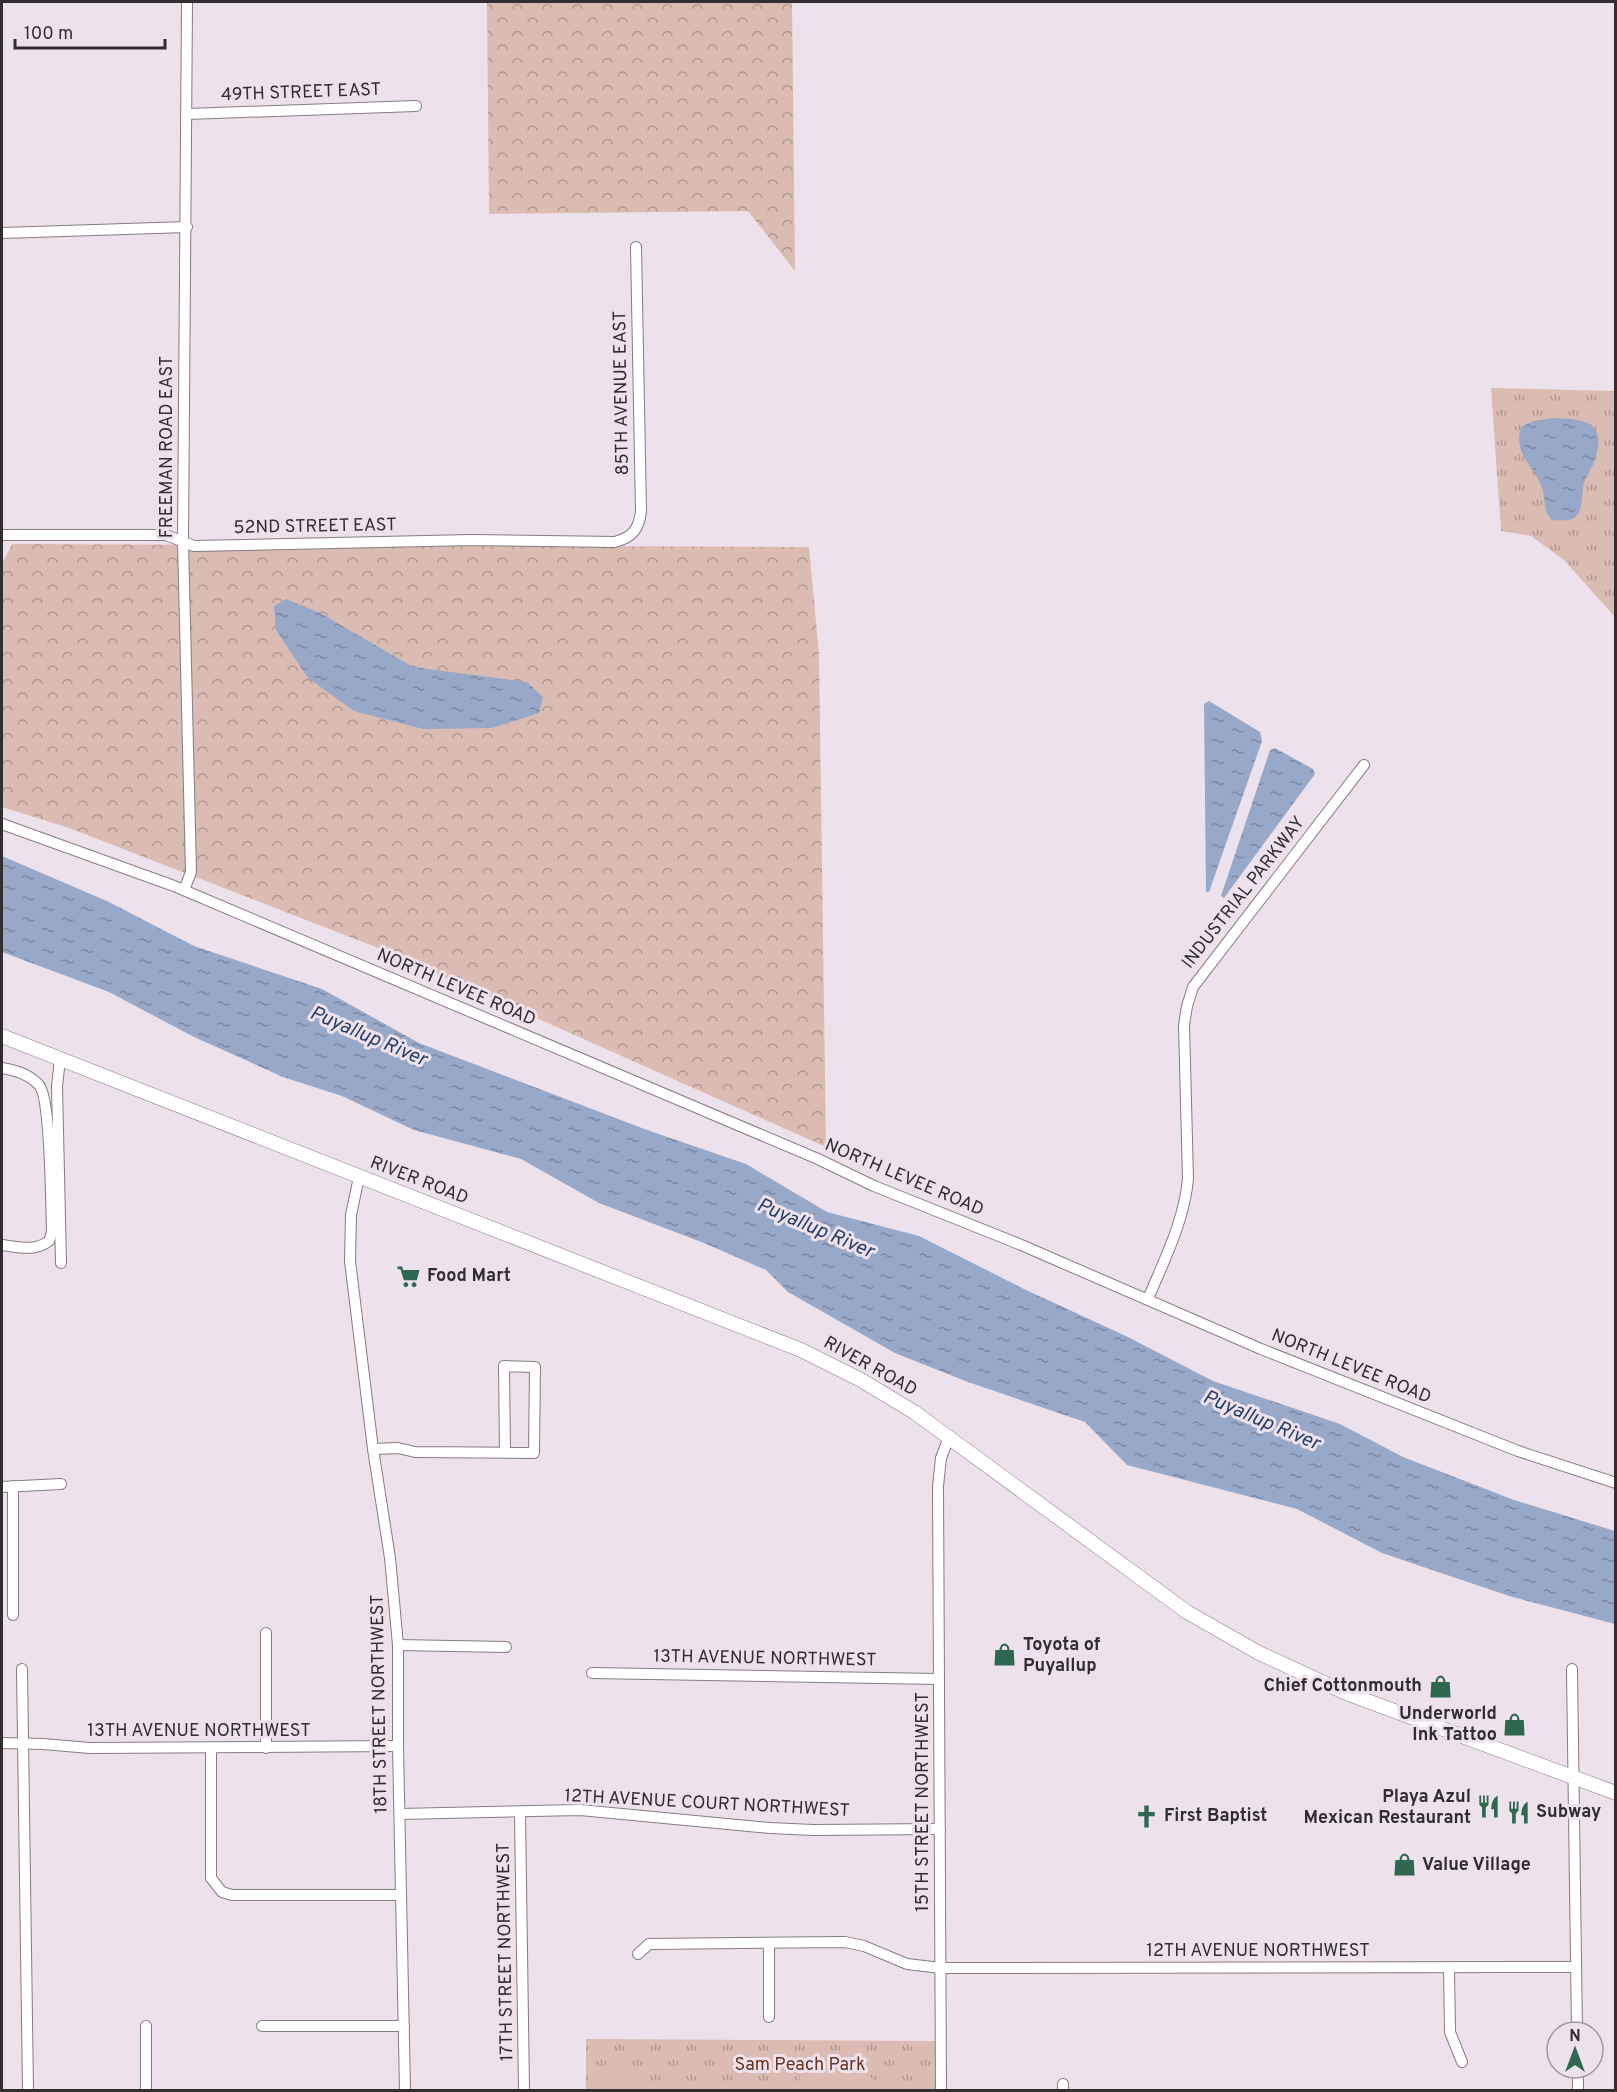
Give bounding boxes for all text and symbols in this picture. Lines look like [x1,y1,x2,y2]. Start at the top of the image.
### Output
scale bar [15,12,165,50]
text: 100 m [24,23,73,46]
street label: 49TH STREET EAST [220,79,382,107]
street label: 85TH AVENUE EAST [609,310,635,476]
street label: FREEMAN ROAD EAST [156,356,179,538]
street label: 52ND STREET EAST [233,514,397,540]
street label: INDUSTRIAL PARKWAY [1177,812,1311,974]
street label: NORTH LEVEE ROAD [373,944,539,1032]
water label: Puyallup River [305,1001,432,1074]
street label: NORTH LEVEE ROAD [821,1134,987,1222]
street label: RIVER ROAD [366,1152,472,1210]
water label: Puyallup River [752,1193,879,1266]
supermarket icon: Food Mart [396,1263,422,1289]
place label: Food Mart [427,1265,511,1288]
street label: NORTH LEVEE ROAD [1268,1324,1434,1410]
street label: RIVER ROAD [819,1332,921,1402]
water label: Puyallup River [1198,1385,1325,1458]
street label: 18TH STREET NORTHWEST [367,1594,393,1814]
place label: Toyota of Puyallup [1023,1634,1101,1678]
shop icon: Toyota of Puyallup [992,1642,1018,1668]
street label: 13TH AVENUE NORTHWEST [653,1646,877,1672]
shop icon: Chief Cottonmouth [1427,1673,1453,1699]
place label: Chief Cottonmouth [1263,1675,1422,1698]
street label: 15TH STREET NORTHWEST [912,1692,935,1912]
place label: Underworld Ink Tattoo [1399,1703,1497,1747]
shop icon: Underworld Ink Tattoo [1502,1711,1528,1737]
street label: 13TH AVENUE NORTHWEST [87,1720,311,1743]
street label: 12TH AVENUE COURT NORTHWEST [564,1785,850,1823]
place label: Playa Azul Mexican Restaurant [1304,1786,1471,1830]
restaurant icon: Playa Azul Mexican Restaurant [1476,1794,1502,1820]
restaurant icon: Subway [1505,1799,1531,1825]
place label: Subway [1536,1801,1601,1824]
church icon: First Baptist [1133,1803,1159,1829]
place label: First Baptist [1164,1805,1267,1828]
street label: 17TH STREET NORTHWEST [493,1842,519,2062]
shop icon: Value Village [1391,1852,1417,1878]
place label: Value Village [1422,1854,1531,1877]
street label: 12TH AVENUE NORTHWEST [1146,1940,1370,1963]
north arrow [1545,2020,1605,2080]
text: N [1569,2027,1581,2047]
park label: Sam Peach Park [734,2054,866,2077]

